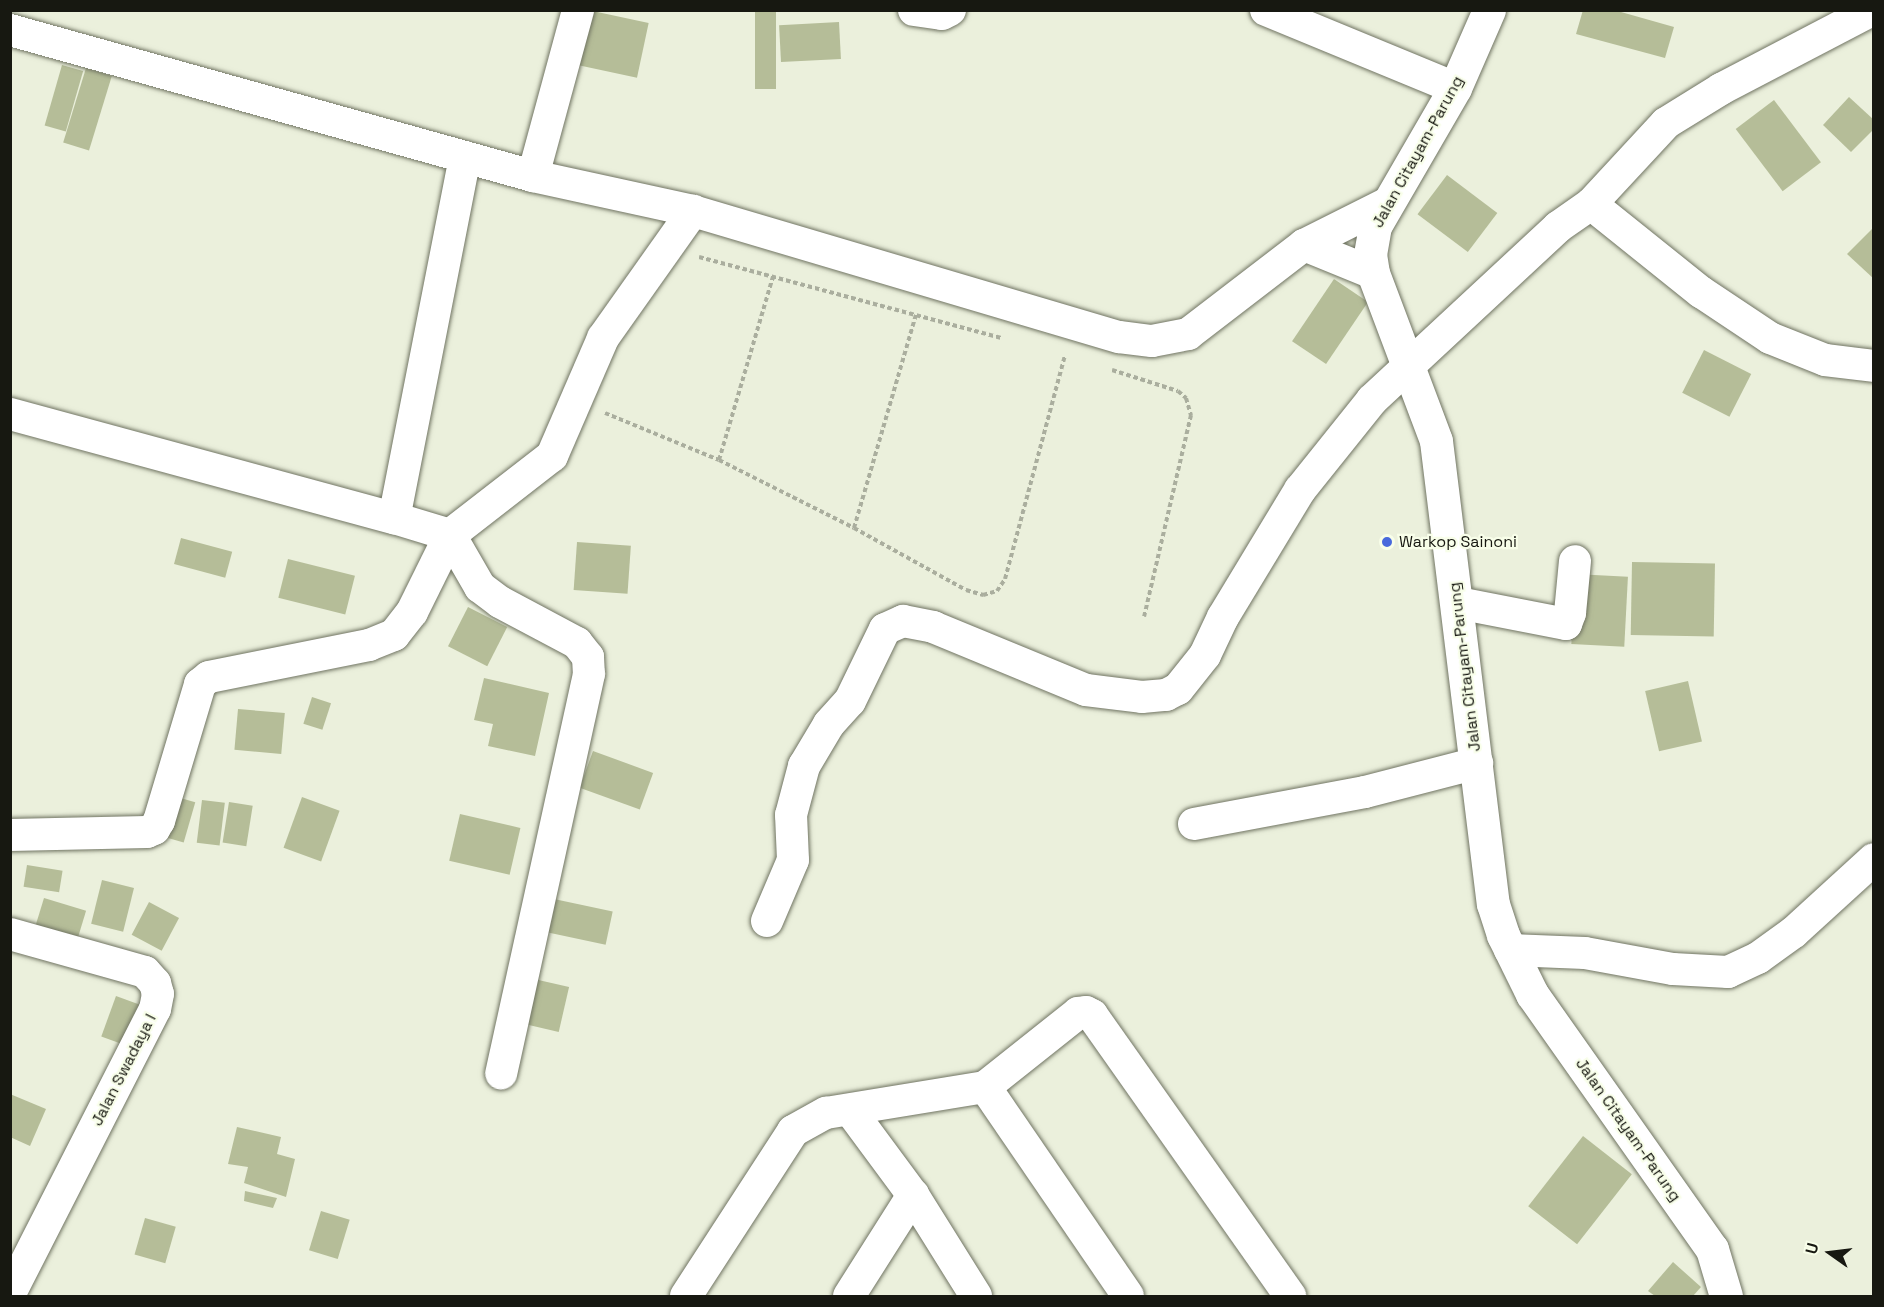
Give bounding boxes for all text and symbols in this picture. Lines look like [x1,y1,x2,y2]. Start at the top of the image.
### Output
street label: Jalan Citayam-Parung [1368,73,1468,231]
place label: Warkop Sainoni [1399,532,1517,552]
marker: Warkop Sainoni [1380,535,1394,549]
street label: Jalan Citayam-Parung [1445,581,1485,753]
street label: Jalan Swadaya I [87,1011,161,1129]
street label: Jalan Citayam-Parung [1571,1055,1685,1205]
north arrow [1800,1223,1860,1283]
text: U [1801,1241,1824,1256]

